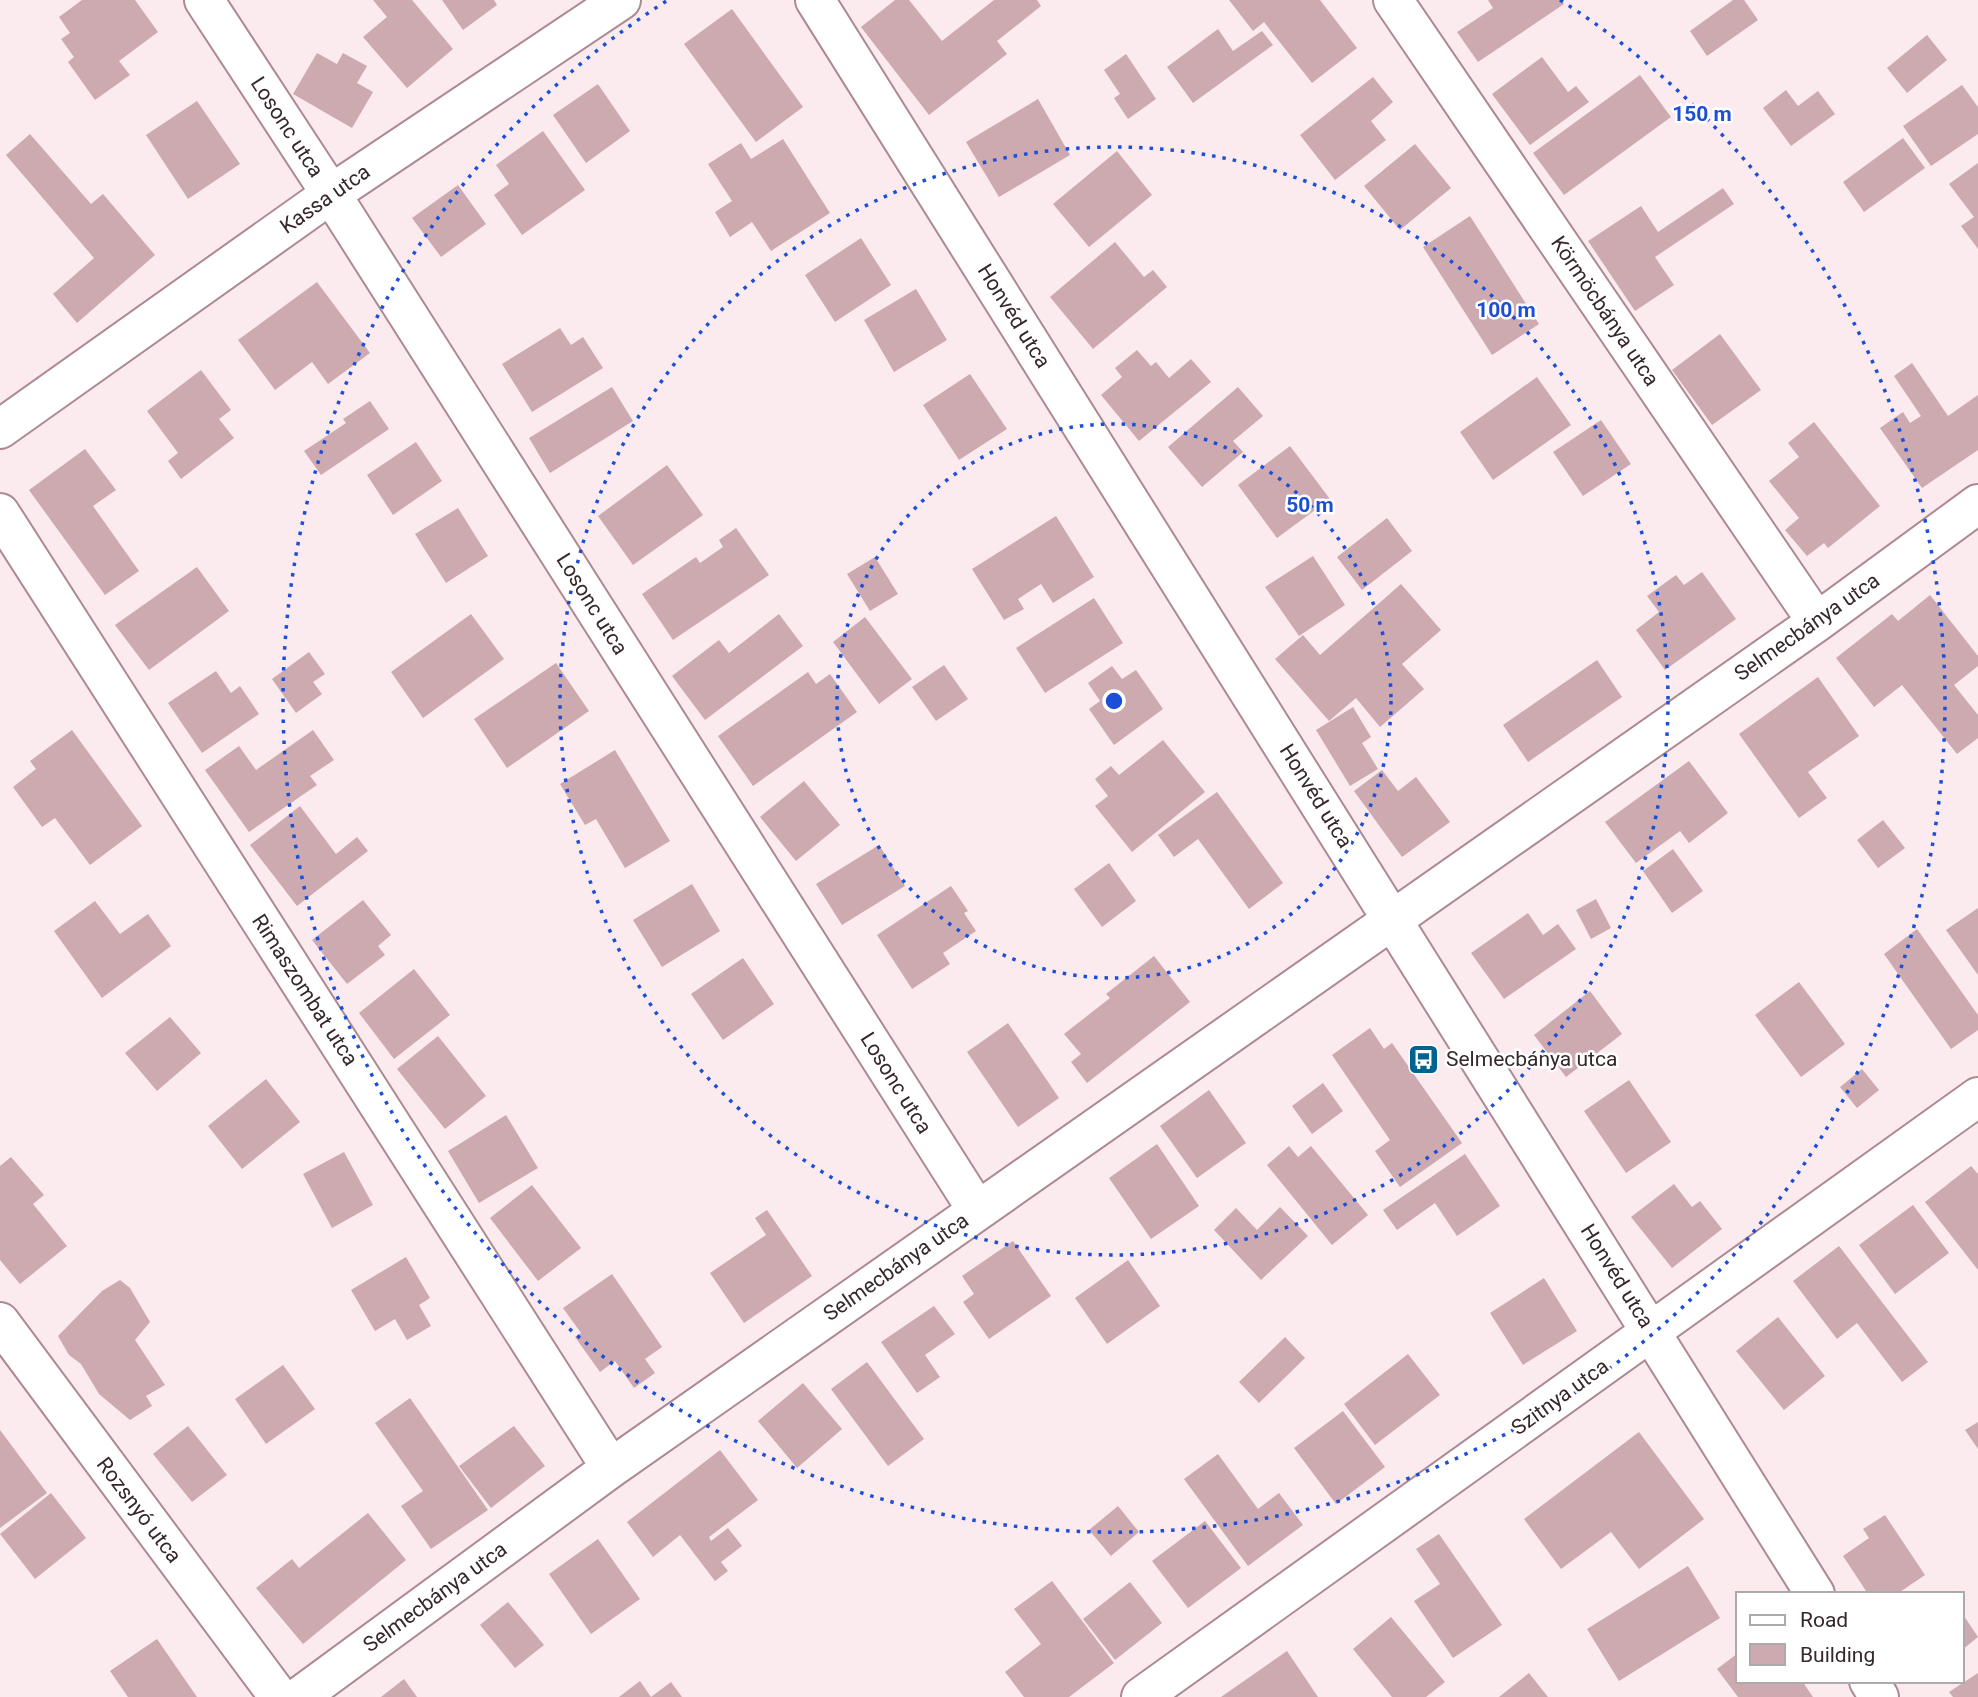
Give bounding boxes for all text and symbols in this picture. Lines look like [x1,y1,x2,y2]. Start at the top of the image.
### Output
street label: Losonc utca [246,72,328,182]
text: 150 m [1672,102,1732,126]
street label: Kassa utca [276,159,374,239]
street label: Körmöcbánya utca [1546,232,1664,390]
street label: Honvéd utca [973,260,1055,372]
text: 100 m [1476,298,1536,322]
text: 50 m [1286,493,1334,517]
street label: Losonc utca [551,549,633,659]
street label: Selmecbánya utca [1730,568,1884,686]
centre of rings [1102,689,1126,713]
street label: Honvéd utca [1275,740,1357,852]
street label: Rimaszombat utca [247,910,363,1070]
street label: Losonc utca [855,1028,937,1138]
bus stop icon: Selmecbánya utca [1406,1042,1440,1076]
place label: Selmecbánya utca [1446,1047,1617,1071]
street label: Selmecbánya utca [819,1208,973,1326]
street label: Honvéd utca [1576,1220,1658,1332]
street label: Szitnya utca [1507,1354,1613,1440]
street label: Rozsnyó utca [92,1453,186,1567]
street label: Selmecbánya utca [359,1537,511,1657]
legend [1736,1592,1964,1683]
text: Road [1800,1608,1848,1632]
text: Building [1800,1643,1875,1667]

